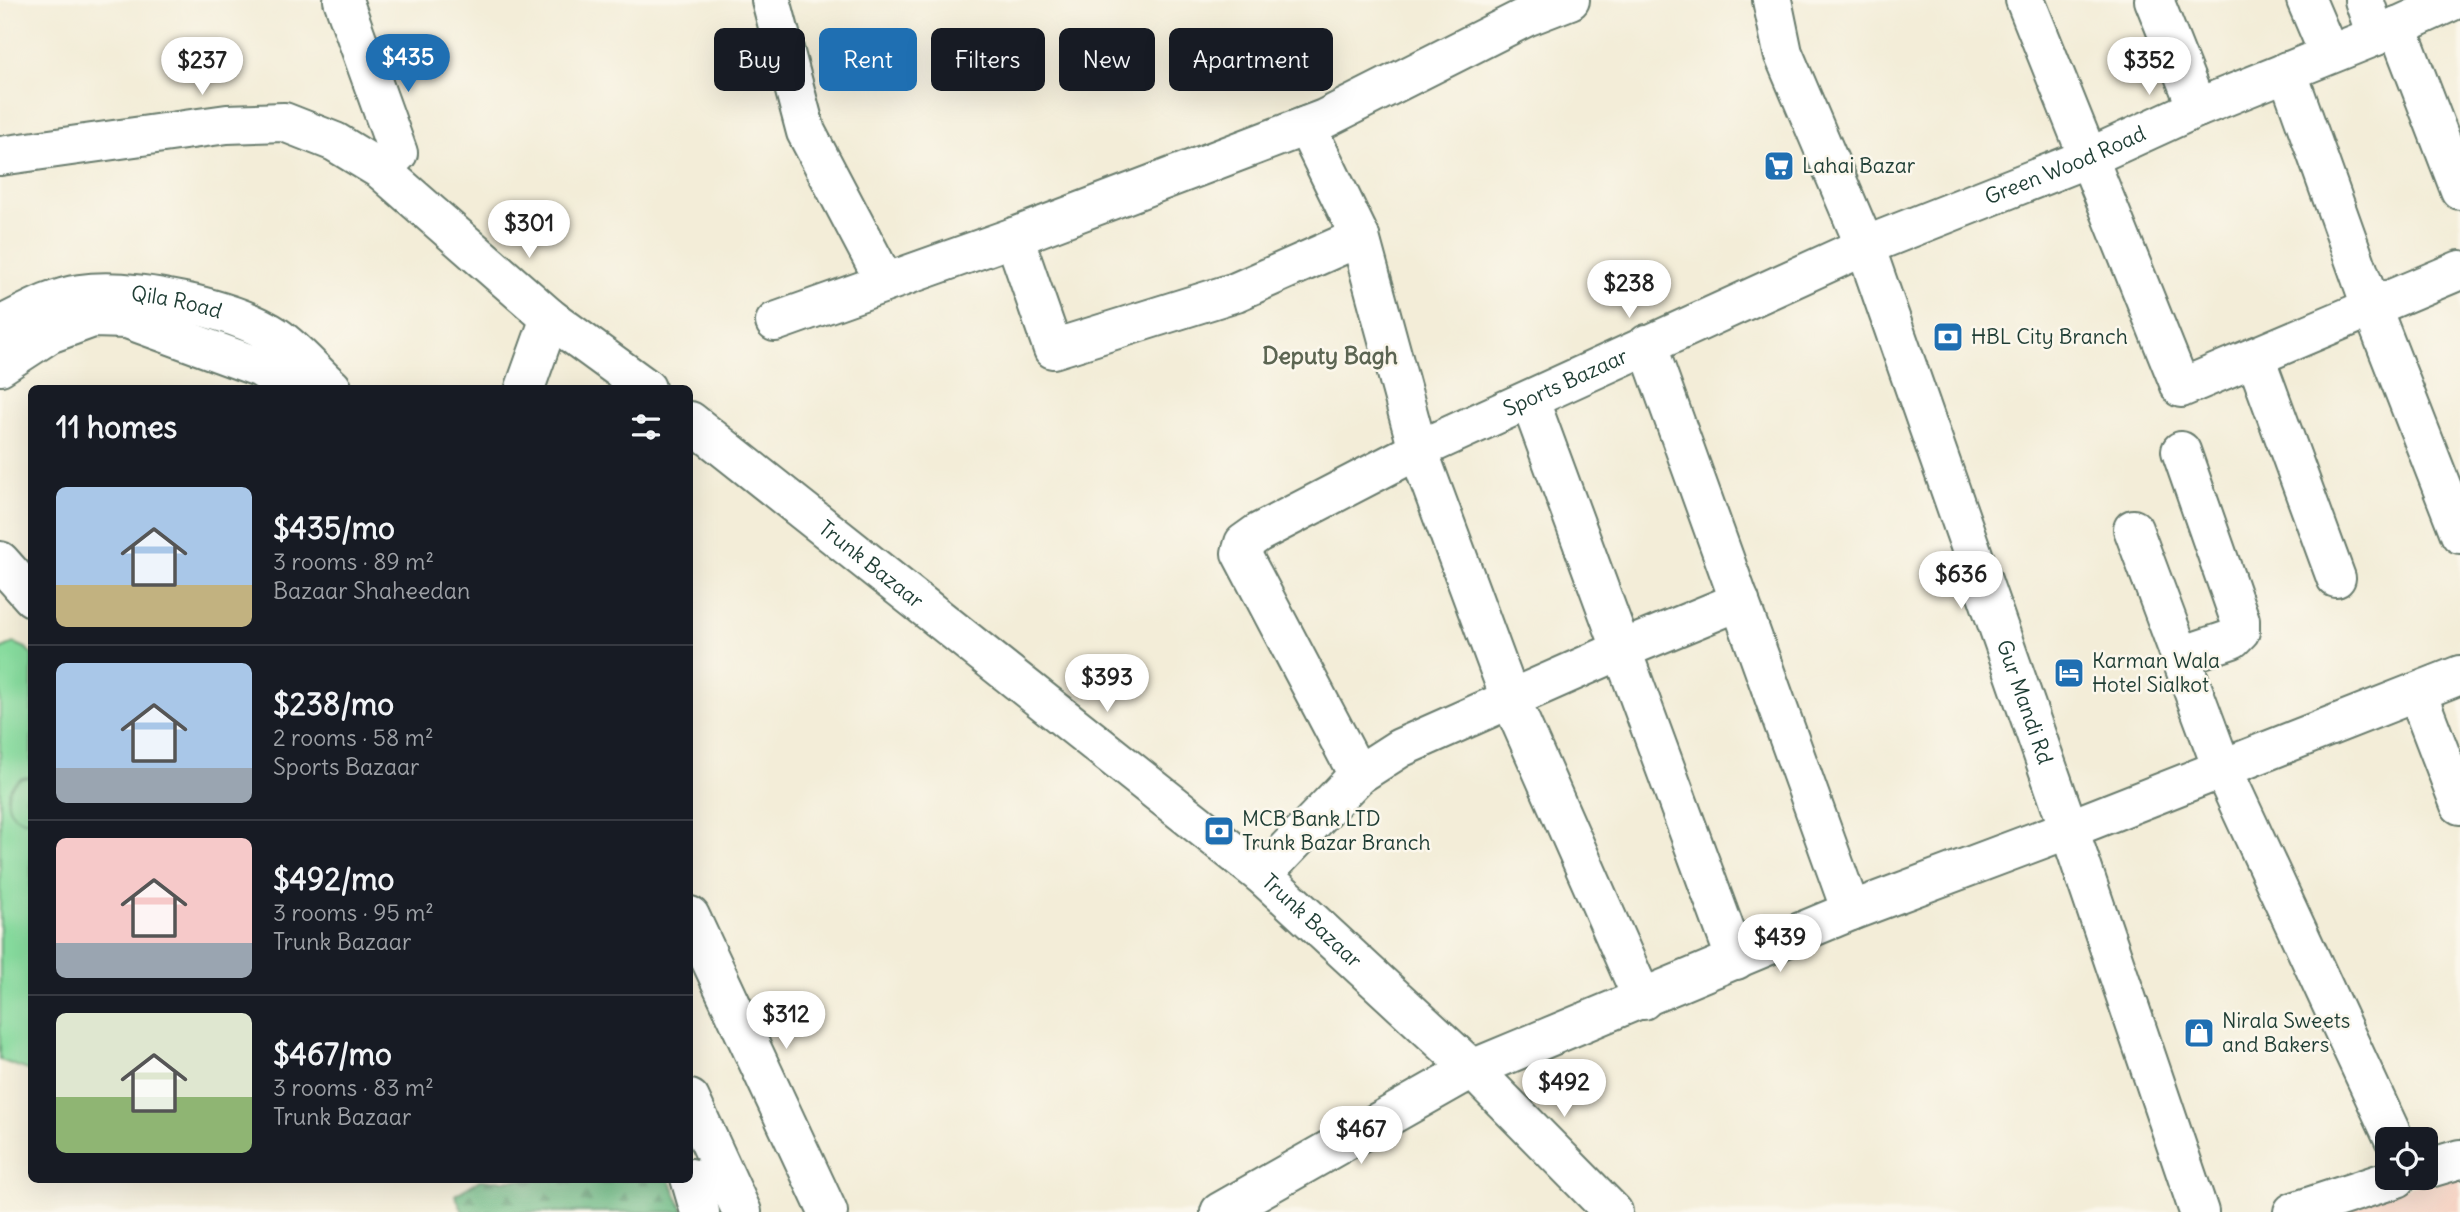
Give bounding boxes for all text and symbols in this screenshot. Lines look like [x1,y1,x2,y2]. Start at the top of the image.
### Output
chip: Buy [714,28,805,91]
chip: Rent [819,28,917,91]
chip: Filters [931,28,1045,91]
chip: New [1059,28,1155,91]
chip: Apartment [1169,28,1333,91]
pin: $435 [367,34,449,94]
pin: $237 [161,38,243,97]
pin: $352 [2108,38,2190,97]
text: $435 [382,42,434,71]
text: $237 [177,45,227,74]
text: $352 [2123,45,2175,74]
street label: Green Wood Road [1981,119,2150,210]
supermarket icon: Lahai Bazar [1762,149,1796,183]
place label: Lahai Bazar [1802,152,1916,179]
pin: $301 [488,201,570,260]
text: $301 [504,208,554,237]
pin: $238 [1588,260,1670,320]
text: $238 [1603,268,1655,297]
street label: Qila Road [130,280,225,325]
bank icon: HBL City Branch [1931,320,1965,354]
place label: HBL City Branch [1971,323,2128,350]
district label: Deputy Bagh [1262,341,1398,370]
street label: Sports Bazaar [1499,342,1632,422]
text: 11 homes [56,408,177,446]
icon: filters [627,408,665,446]
text: $435/mo [273,509,395,547]
street label: Trunk Bazaar [813,514,929,614]
icon: home [112,515,196,599]
text: 3 rooms · 89 m² [273,547,434,576]
pin: $636 [1920,552,2002,611]
text: $636 [1935,559,1987,588]
text: Bazaar Shaheedan [273,576,470,605]
street label: Gur Mandi Rd [1991,636,2059,768]
place label: Karman Wala Hotel Sialkot [2092,647,2220,698]
pin: $393 [1066,654,1148,714]
hotel icon: Karman Wala Hotel Sialkot [2052,656,2086,690]
text: $393 [1081,662,1133,691]
text: $238/mo [273,685,394,723]
icon: home [112,691,196,775]
text: 2 rooms · 58 m² [273,723,434,752]
text: Sports Bazaar [273,752,420,781]
place label: MCB Bank LTD Trunk Bazar Branch [1242,805,1431,856]
bank icon: MCB Bank LTD Trunk Bazar Branch [1202,814,1236,848]
text: $492/mo [273,860,394,898]
icon: home [112,866,196,950]
street label: Trunk Bazaar [1256,868,1368,974]
text: 3 rooms · 95 m² [273,898,434,927]
pin: $439 [1739,914,1821,974]
text: $439 [1754,922,1806,951]
text: Trunk Bazaar [273,927,411,956]
pin: $312 [745,992,827,1051]
text: $312 [762,999,810,1028]
place label: Nirala Sweets and Bakers [2222,1007,2350,1058]
shop icon: Nirala Sweets and Bakers [2182,1016,2216,1050]
text: $467/mo [273,1035,392,1073]
icon: home [112,1041,196,1125]
pin: $492 [1523,1060,1605,1119]
text: $492 [1538,1067,1590,1096]
text: 3 rooms · 83 m² [273,1073,434,1102]
text: Trunk Bazaar [273,1102,411,1131]
pin: $467 [1320,1106,1402,1166]
text: $467 [1336,1114,1386,1143]
map controls [2375,1127,2438,1190]
button: locate [2375,1127,2438,1190]

